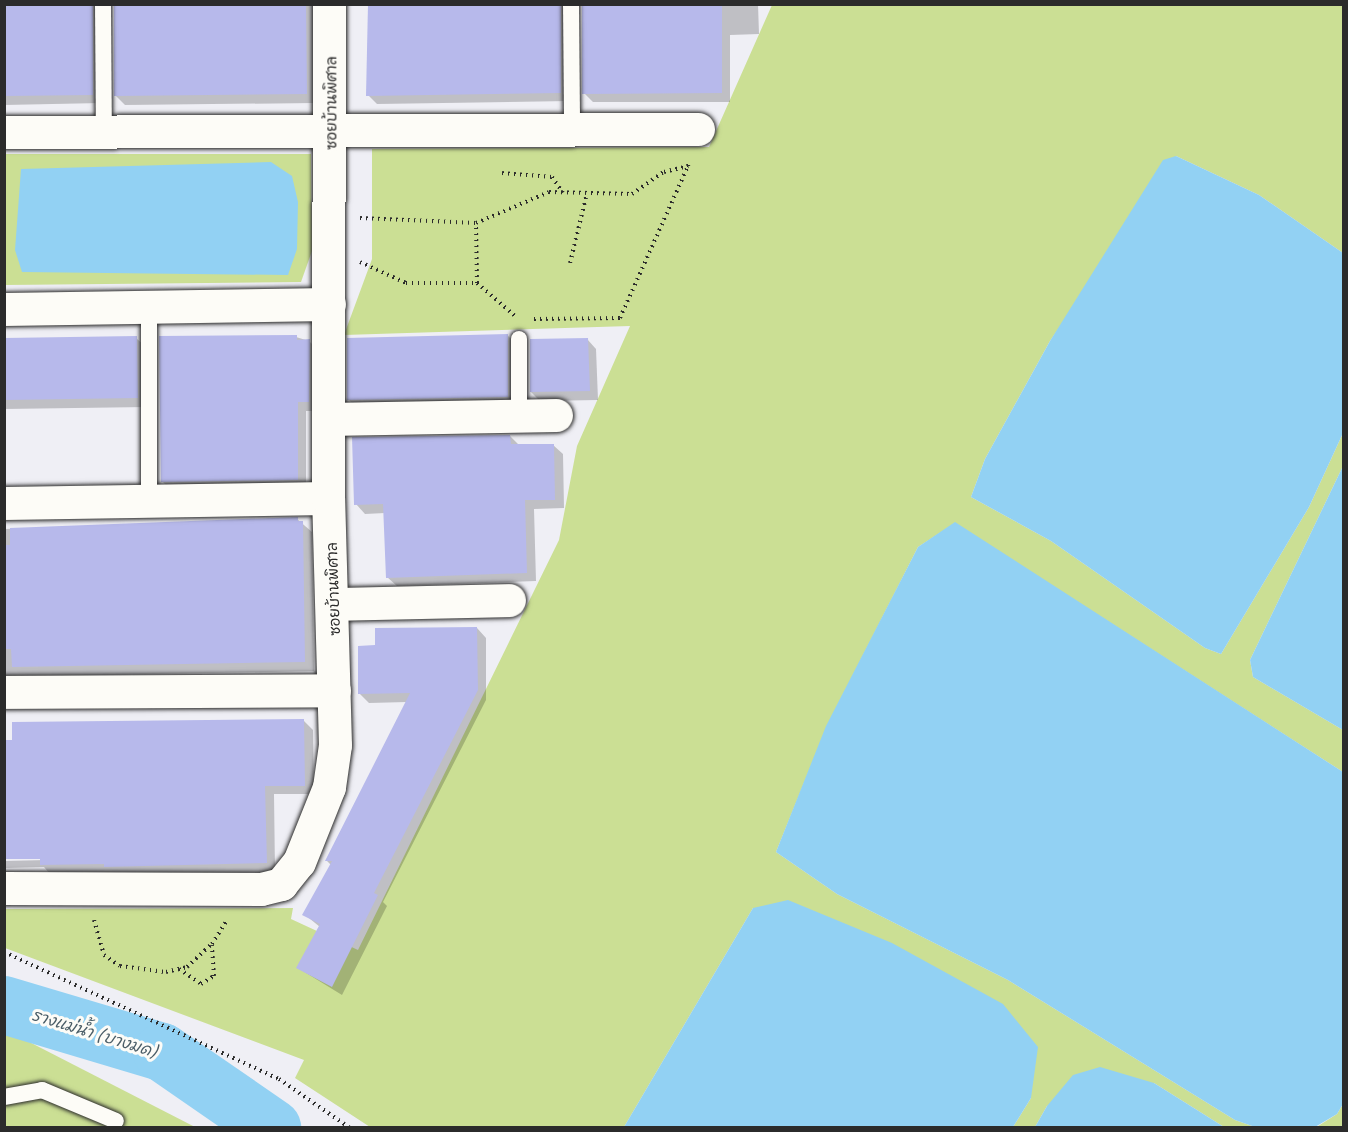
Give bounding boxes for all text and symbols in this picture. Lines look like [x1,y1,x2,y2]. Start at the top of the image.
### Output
street label: ซอยบ้านพิศาล [321,56,339,150]
street label: ซอยบ้านพิศาล [321,542,343,636]
water label: รางแม่น้ำ (บางมด) [30,1004,160,1060]

